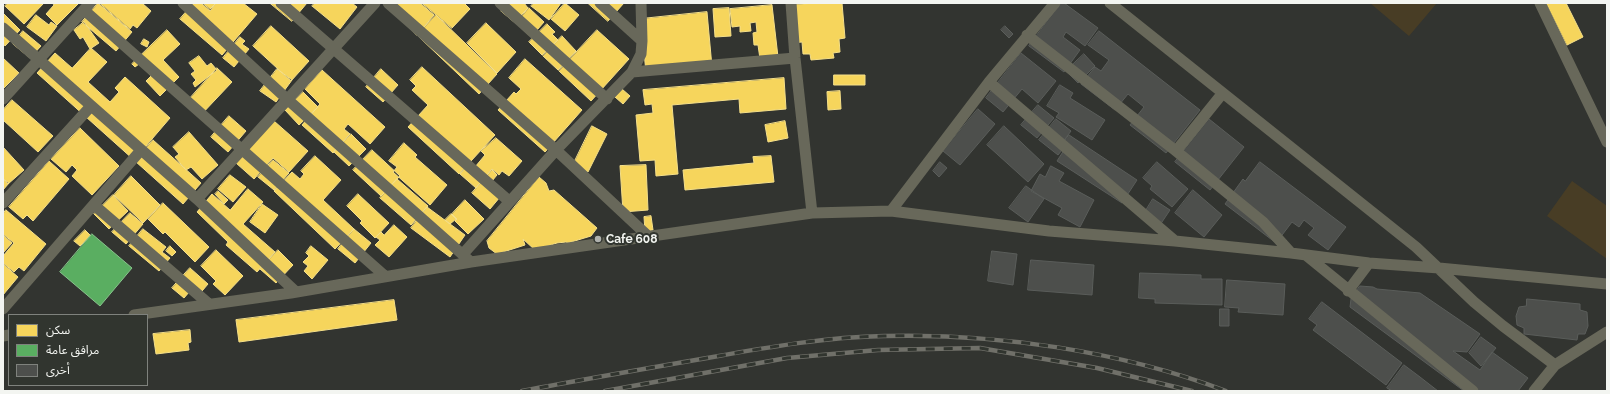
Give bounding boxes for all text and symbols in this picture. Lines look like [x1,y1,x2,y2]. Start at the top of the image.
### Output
place label: Cafe 608 [606,232,657,246]
marker: Cafe 608 [593,234,603,244]
legend [8,314,148,386]
text: سكن [46,323,70,337]
text: مرافق عامة [46,343,99,357]
text: أخرى [46,363,70,377]

